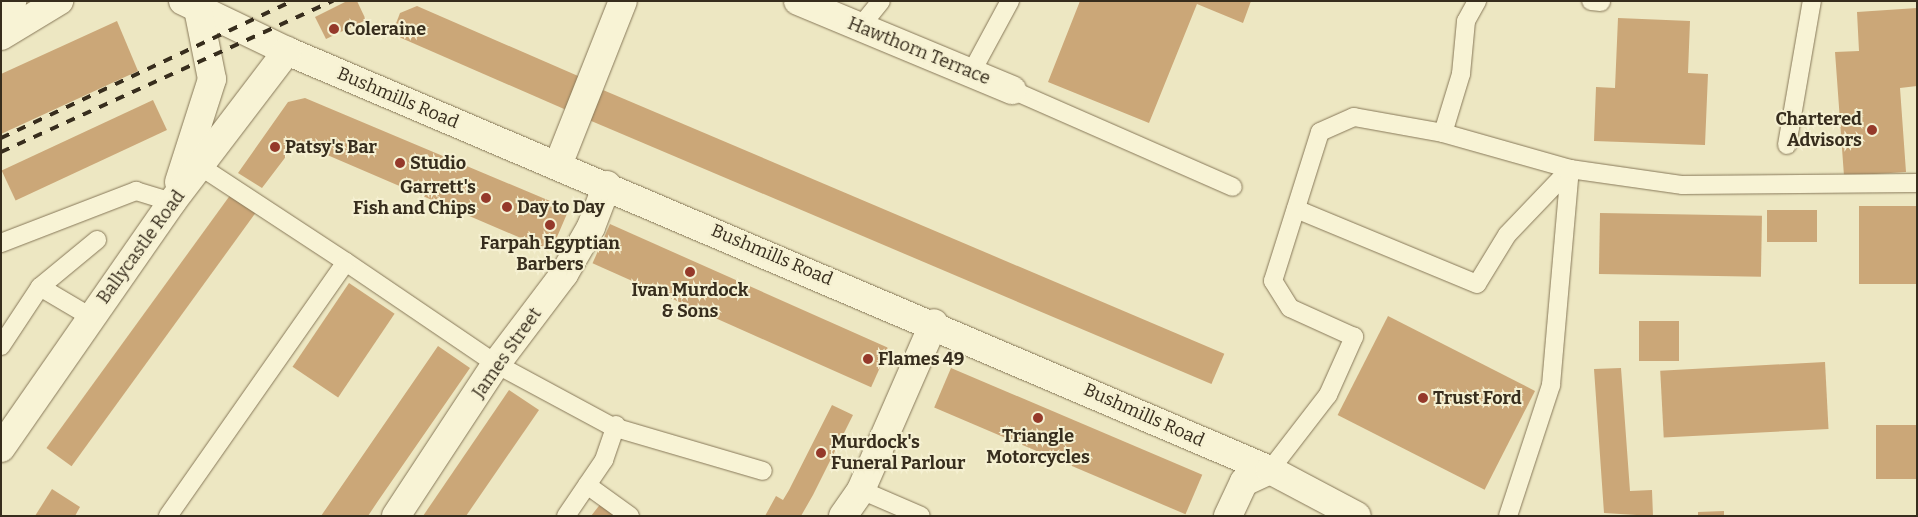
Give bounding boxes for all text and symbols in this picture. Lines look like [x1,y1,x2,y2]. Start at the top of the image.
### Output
street label: Hawthorn Terrace [845,13,993,89]
place label: Coleraine [344,18,426,40]
marker: Coleraine [328,23,340,35]
street label: Bushmills Road [334,63,462,133]
place label: Chartered Advisors [1775,109,1862,152]
marker: Chartered Advisors [1866,124,1878,136]
place label: Patsy's Bar [285,136,377,158]
marker: Patsy's Bar [269,141,281,153]
place label: Studio [410,152,466,174]
marker: Studio [394,157,406,169]
place label: Garrett's Fish and Chips [353,177,476,220]
street label: Ballycastle Road [93,186,189,308]
marker: Garrett's Fish and Chips [480,192,492,204]
place label: Day to Day [517,196,605,218]
marker: Day to Day [501,201,513,213]
marker: Farpah Egyptian Barbers [544,219,556,231]
street label: Bushmills Road [708,220,836,290]
place label: Farpah Egyptian Barbers [480,233,620,276]
marker: Ivan Murdock & Sons [684,266,696,278]
place label: Ivan Murdock & Sons [632,280,748,322]
street label: James Street [468,304,546,402]
place label: Flames 49 [878,348,964,370]
marker: Flames 49 [862,353,874,365]
street label: Bushmills Road [1080,379,1208,451]
place label: Trust Ford [1433,387,1522,409]
marker: Trust Ford [1417,392,1429,404]
marker: Triangle Motorcycles [1032,412,1044,424]
place label: Triangle Motorcycles [986,426,1090,468]
place label: Murdock's Funeral Parlour [831,432,965,474]
marker: Murdock's Funeral Parlour [815,447,827,459]

